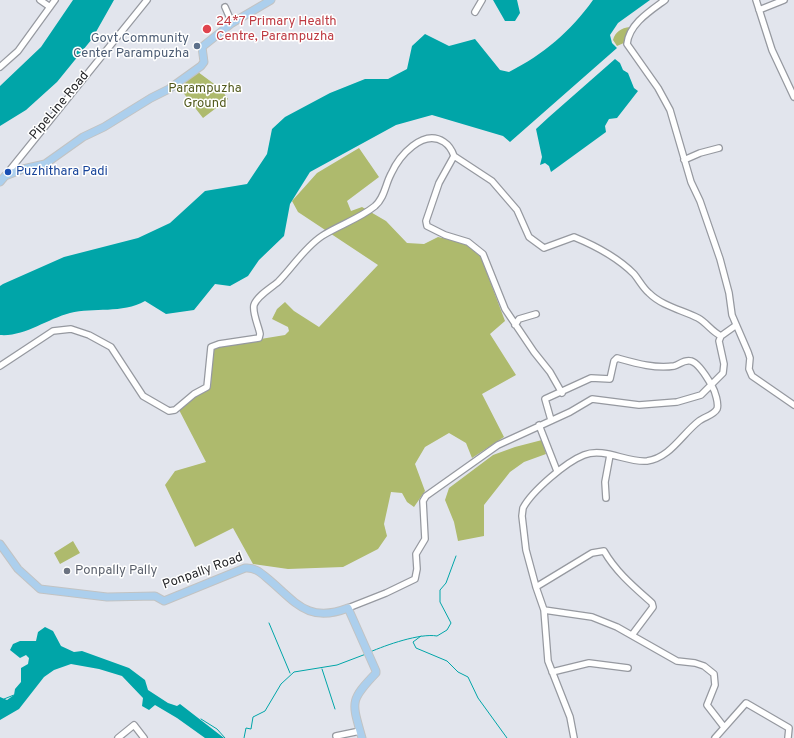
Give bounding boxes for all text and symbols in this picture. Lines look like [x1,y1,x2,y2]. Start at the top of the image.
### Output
place label: 24*7 Primary Health Centre, Parampuzha [216,14,337,45]
marker: 24*7 Primary Health Centre, Parampuzha [201,23,213,35]
place label: Govt Community Center Parampuzha [73,31,189,62]
marker: Govt Community Center Parampuzha [192,41,202,51]
street label: PipeLine Road [27,69,93,143]
park label: Parampuzha Ground [168,81,242,112]
place label: Puzhithara Padi [16,164,108,180]
marker: Puzhithara Padi [3,167,13,177]
street label: Ponpally Road [161,550,245,594]
place label: Ponpally Pally [75,563,157,579]
marker: Ponpally Pally [62,566,72,576]

